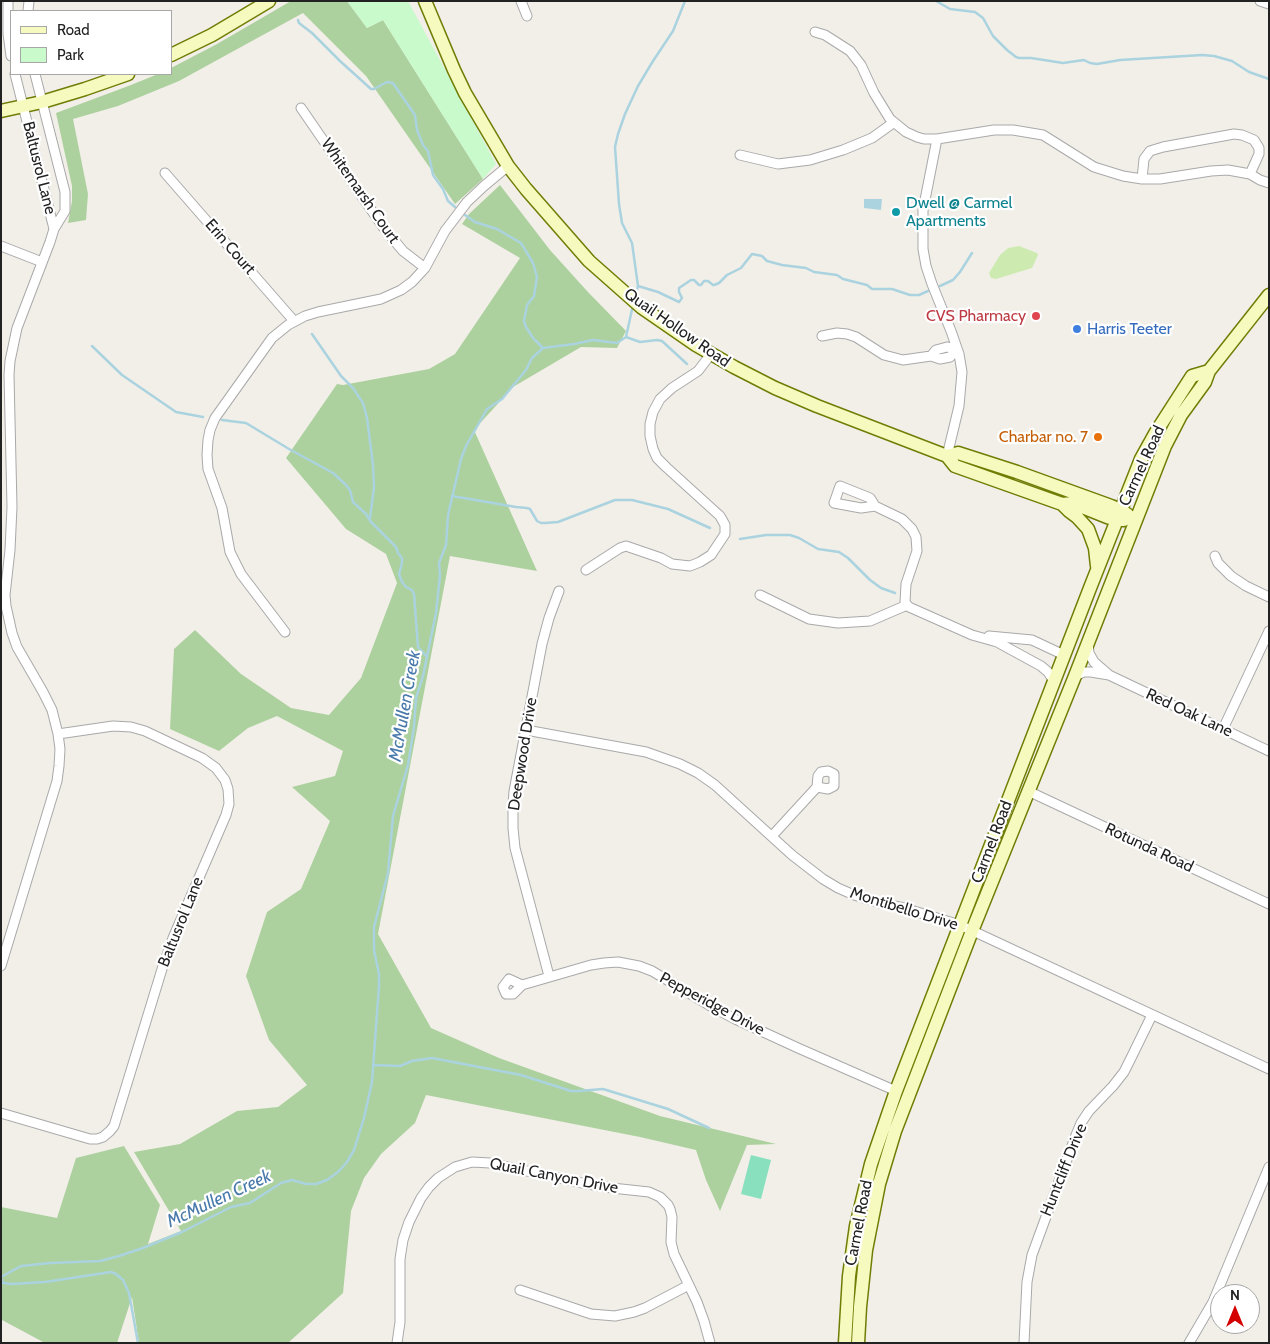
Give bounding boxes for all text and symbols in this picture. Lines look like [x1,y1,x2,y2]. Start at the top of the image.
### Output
legend [10,10,172,75]
text: Road [57,21,90,39]
text: Park [57,46,84,64]
street label: Baltusrol Lane [18,119,60,217]
street label: Whitemarsh Court [317,135,403,247]
place label: Dwell @ Carmel Apartments [906,193,1012,231]
marker: Dwell @ Carmel Apartments [890,206,902,218]
street label: Erin Court [201,215,259,279]
street label: Quail Hollow Road [620,284,734,372]
place label: CVS Pharmacy [926,306,1026,326]
marker: CVS Pharmacy [1030,310,1042,322]
place label: Harris Teeter [1087,319,1172,339]
marker: Harris Teeter [1071,323,1083,335]
street label: Carmel Road [1115,423,1169,509]
place label: Charbar no. 7 [999,427,1088,447]
marker: Charbar no. 7 [1092,431,1104,443]
water label: McMullen Creek [385,649,425,763]
street label: Red Oak Lane [1143,685,1235,741]
street label: Deepwood Drive [505,696,541,812]
street label: Carmel Road [967,798,1017,886]
street label: Rotunda Road [1102,819,1196,877]
street label: Baltusrol Lane [154,874,208,970]
street label: Montibello Drive [848,883,960,935]
street label: Pepperidge Drive [656,968,768,1040]
street label: Huntcliff Drive [1037,1121,1091,1219]
street label: Quail Canyon Drive [488,1154,620,1198]
water label: McMullen Creek [164,1165,274,1233]
street label: Carmel Road [841,1179,877,1267]
north arrow [1210,1284,1260,1334]
text: N [1230,1286,1240,1304]

